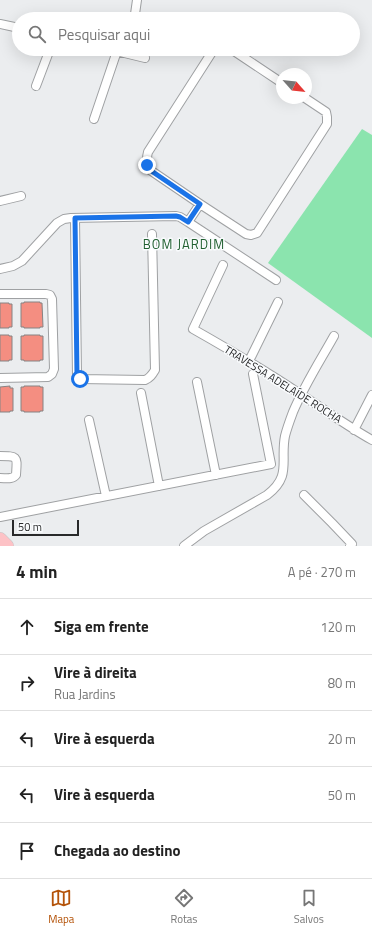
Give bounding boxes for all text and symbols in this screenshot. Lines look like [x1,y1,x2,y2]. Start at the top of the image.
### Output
search box [12,12,360,56]
icon: search [26,23,48,45]
text: Pesquisar aqui [58,23,150,46]
north arrow [276,68,312,104]
route end [138,156,156,174]
district label: BOM JARDIM [143,234,225,254]
street label: TRAVESSA ADELAÍDE ROCHA [221,341,345,427]
route start [71,370,89,388]
scale bar [12,518,79,537]
text: 50 m [18,519,42,535]
text: 4 min [16,559,57,585]
text: A pé · 270 m [288,562,356,582]
text: Siga em frente [54,615,149,638]
icon: ahead [16,616,38,638]
text: 120 m [320,617,356,637]
text: Vire à direita [54,661,137,684]
icon: right [16,672,38,694]
text: 80 m [328,673,356,693]
text: Rua Jardins [54,684,116,704]
text: Vire à esquerda [54,727,155,750]
icon: left [16,728,38,750]
text: 20 m [328,729,356,749]
text: Vire à esquerda [54,783,155,806]
icon: left [16,784,38,806]
text: 50 m [328,785,356,805]
text: Chegada ao destino [54,839,180,862]
icon: arrive [16,840,38,862]
tab: Mapa [48,887,74,927]
tab: Rotas [170,887,197,927]
tab: Salvos [294,887,324,927]

